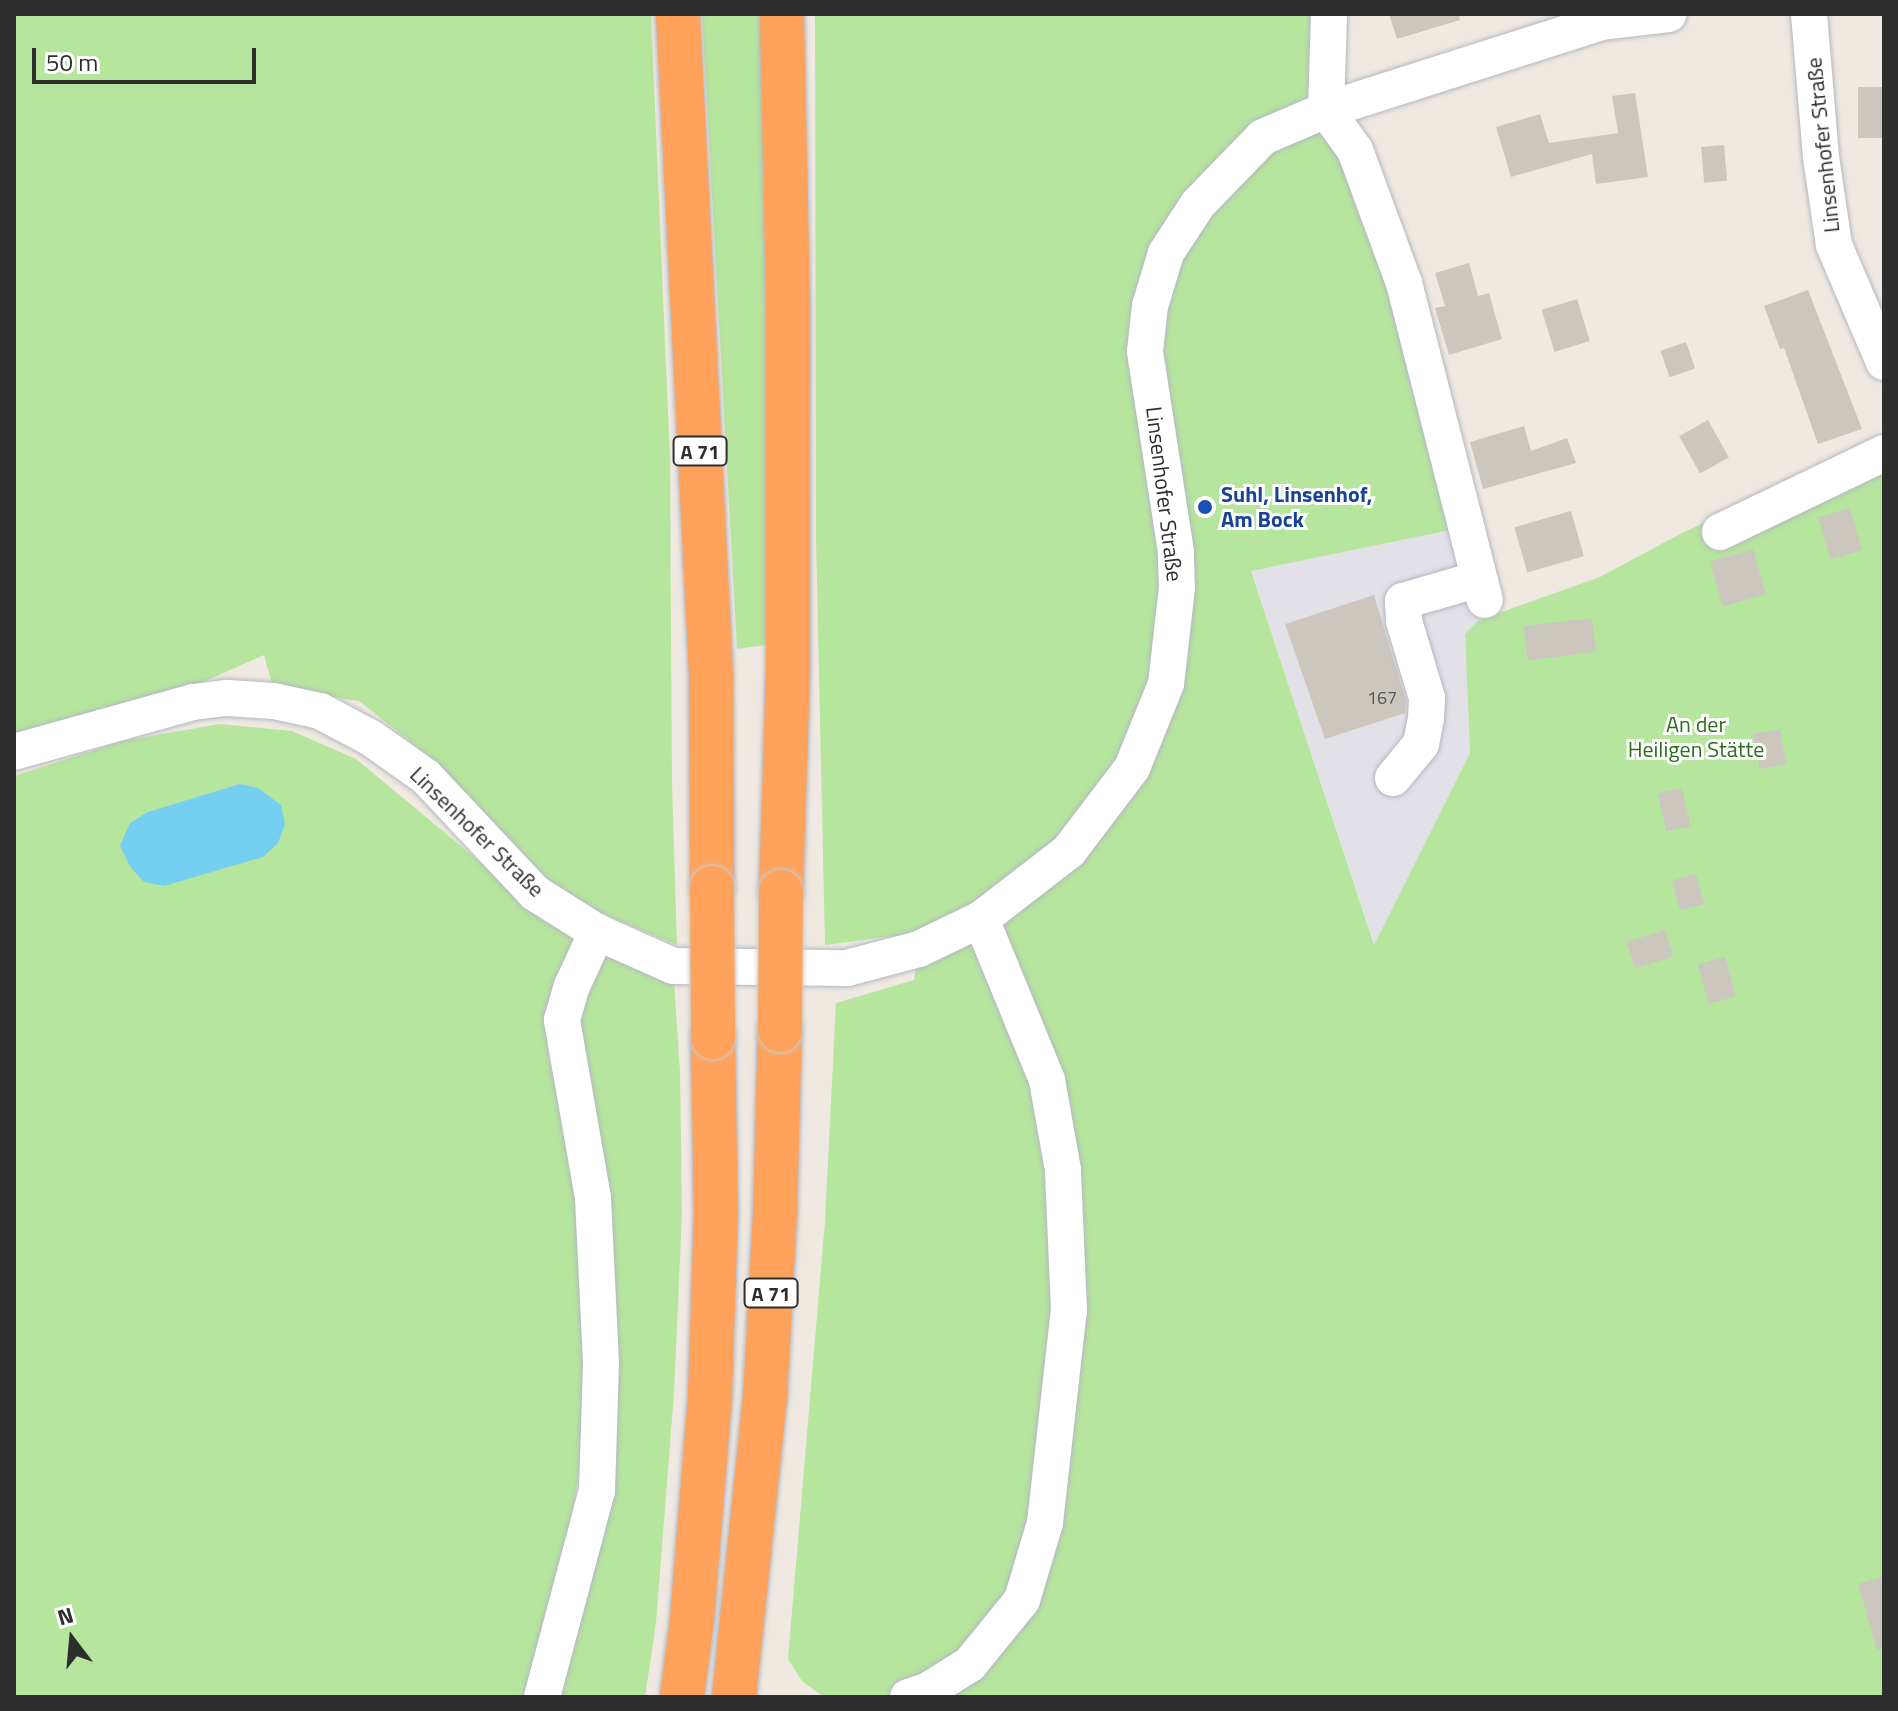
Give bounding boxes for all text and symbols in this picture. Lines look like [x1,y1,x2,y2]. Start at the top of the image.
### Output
scale bar [36,32,260,82]
text: 50 m [46,44,98,80]
street label: Linsenhofer Straße [1801,56,1845,234]
street label: Linsenhofer Straße [1140,405,1188,583]
road number: A 71 [672,435,728,467]
place label: Suhl, Linsenhof, Am Bock [1221,481,1373,532]
marker: Suhl, Linsenhof, Am Bock [1196,498,1214,516]
house number: 167 [1367,687,1397,709]
park label: An der Heiligen Stätte [1628,711,1764,762]
street label: Linsenhofer Straße [404,761,550,903]
road number: A 71 [743,1277,799,1309]
text: N [53,1597,77,1634]
north arrow [32,1599,112,1679]

